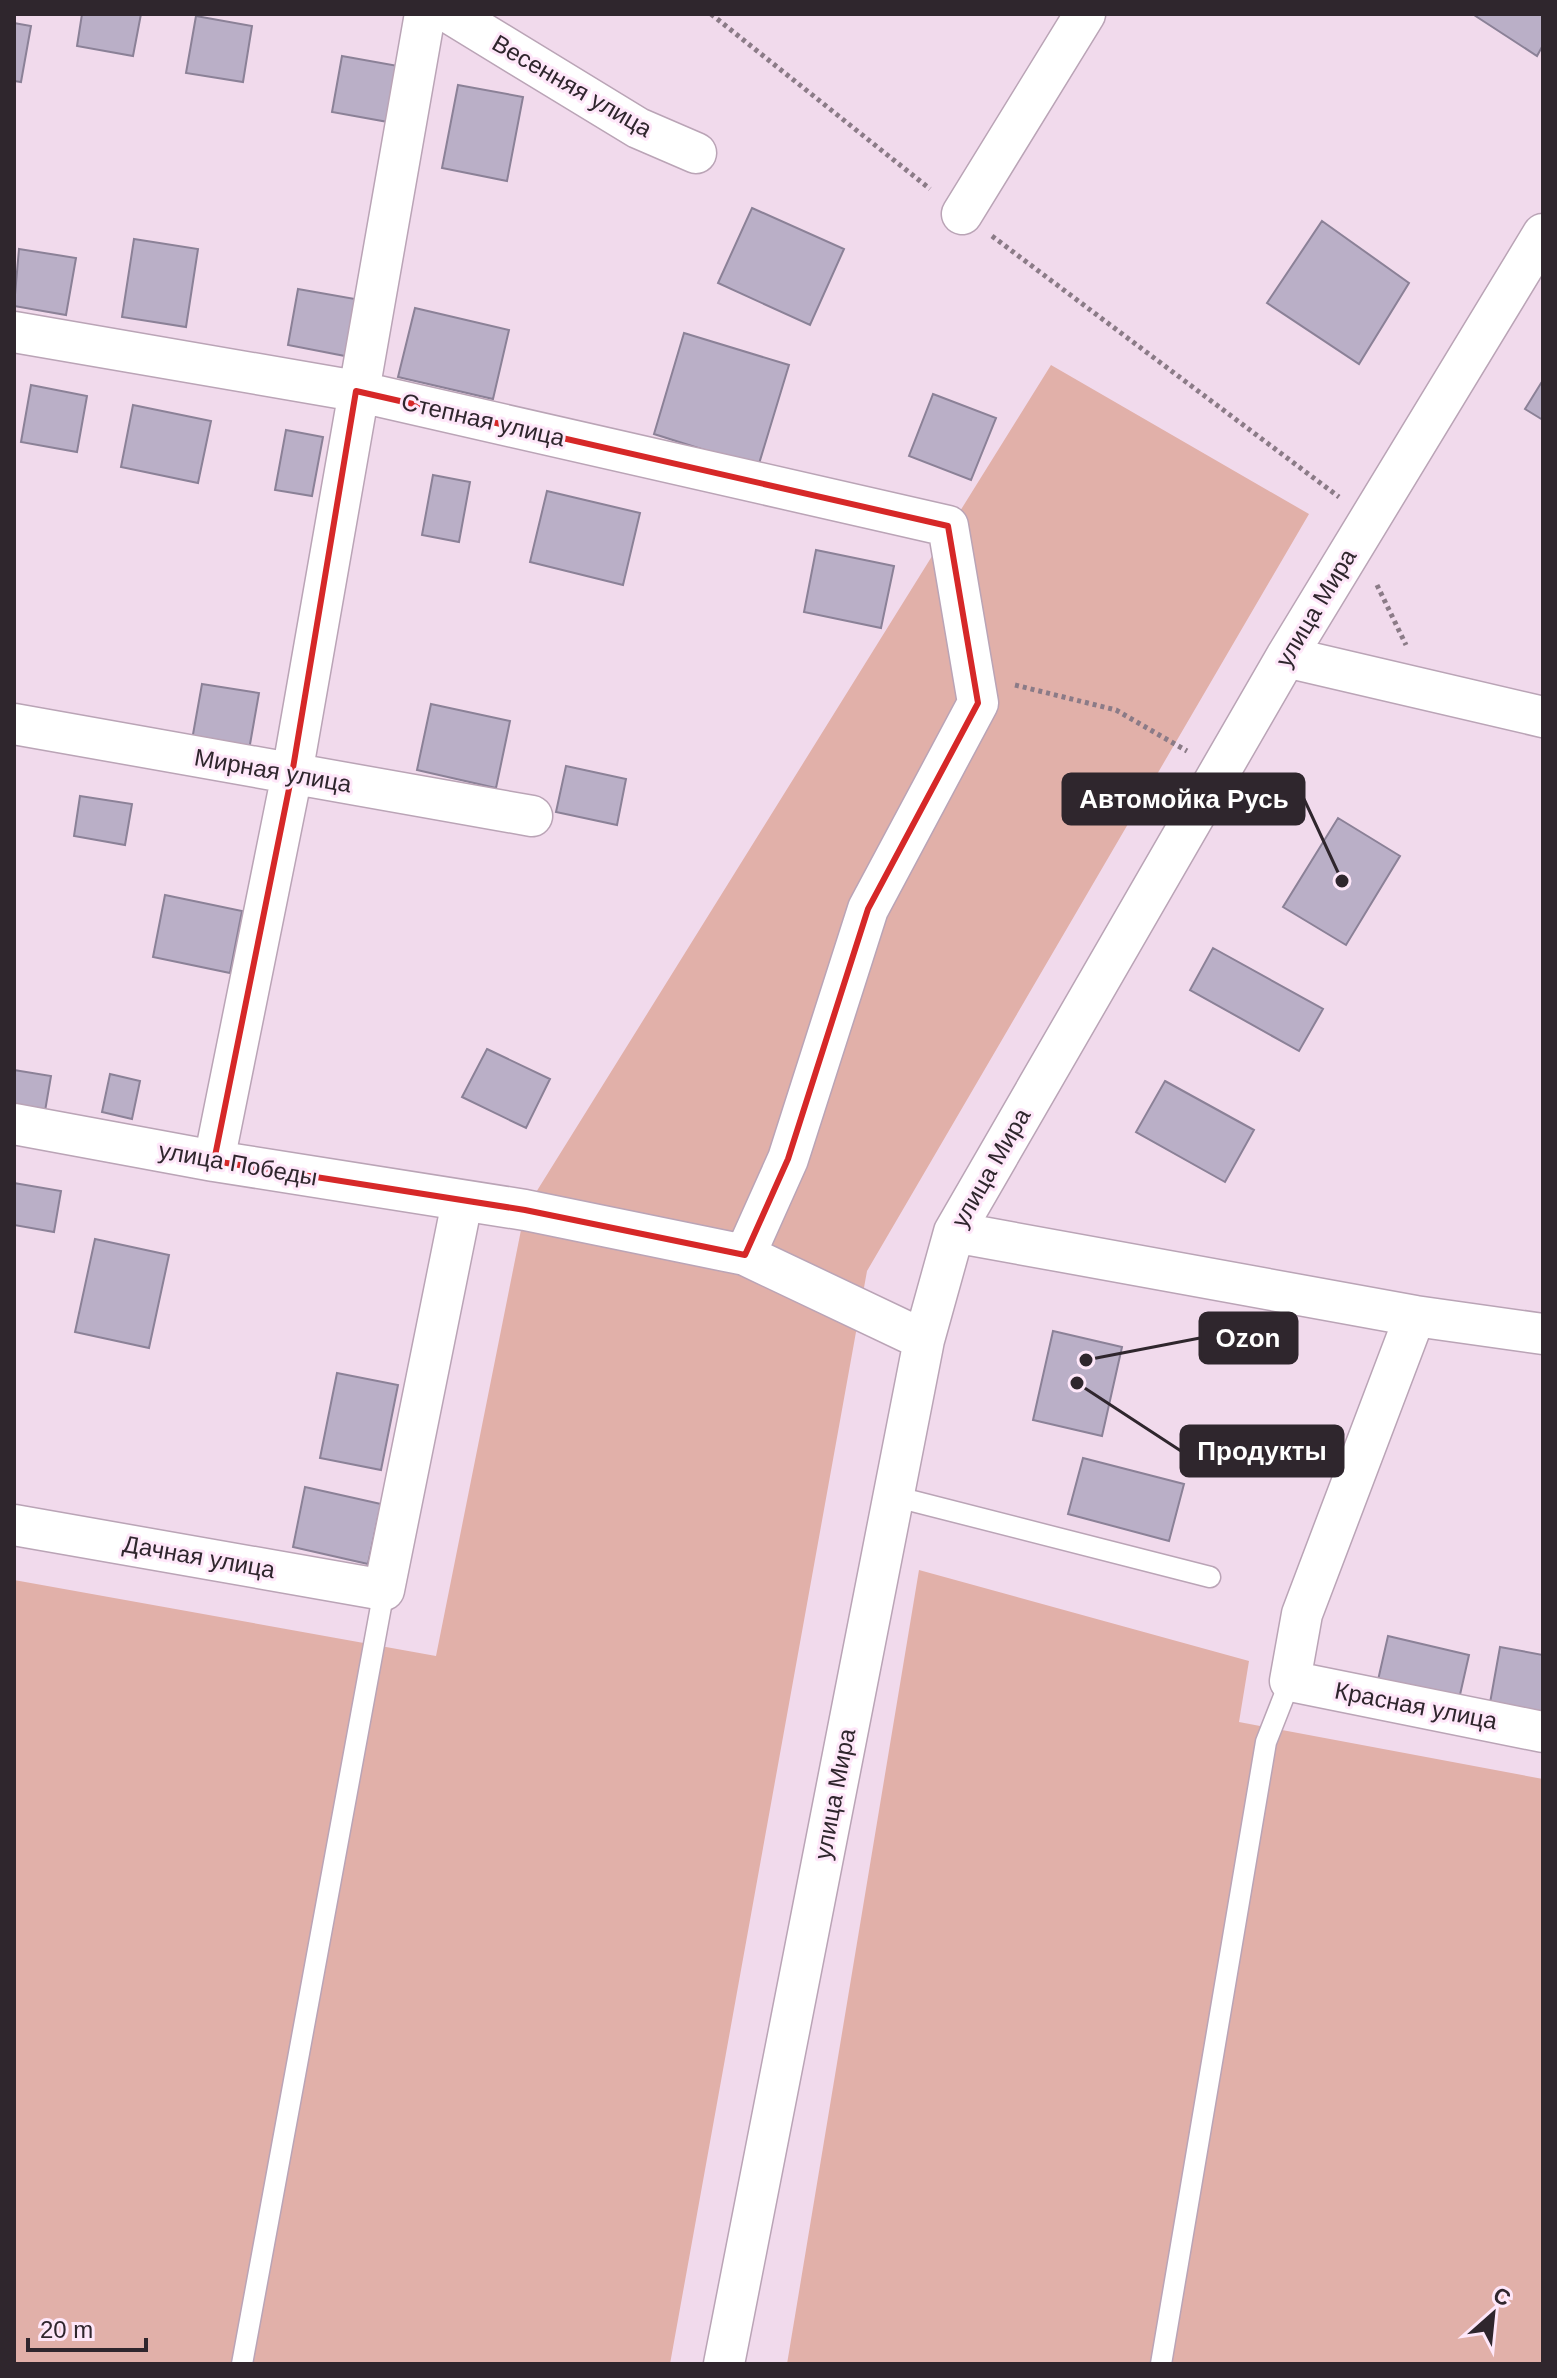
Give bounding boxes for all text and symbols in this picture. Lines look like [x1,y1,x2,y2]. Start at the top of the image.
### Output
street label: Весенняя улица [488,29,657,143]
street label: Степная улица [399,388,568,452]
street label: улица Мира [1270,543,1362,672]
street label: Мирная улица [192,743,354,798]
callout: Автомойка Русь [1063,774,1304,824]
text: Автомойка Русь [1079,784,1289,814]
street label: улица Мира [946,1103,1036,1232]
street label: улица Победы [157,1136,320,1191]
callout: Ozon [1200,1313,1297,1363]
text: Ozon [1216,1323,1281,1353]
callout: Продукты [1181,1426,1343,1476]
text: Продукты [1197,1436,1327,1466]
street label: Дачная улица [121,1530,278,1583]
street label: Красная улица [1333,1677,1500,1735]
street label: улица Мира [809,1726,861,1862]
north arrow [1453,2274,1533,2354]
text: С [1489,2282,1515,2311]
scale bar [28,2302,146,2352]
text: 20 m [40,2316,93,2343]

